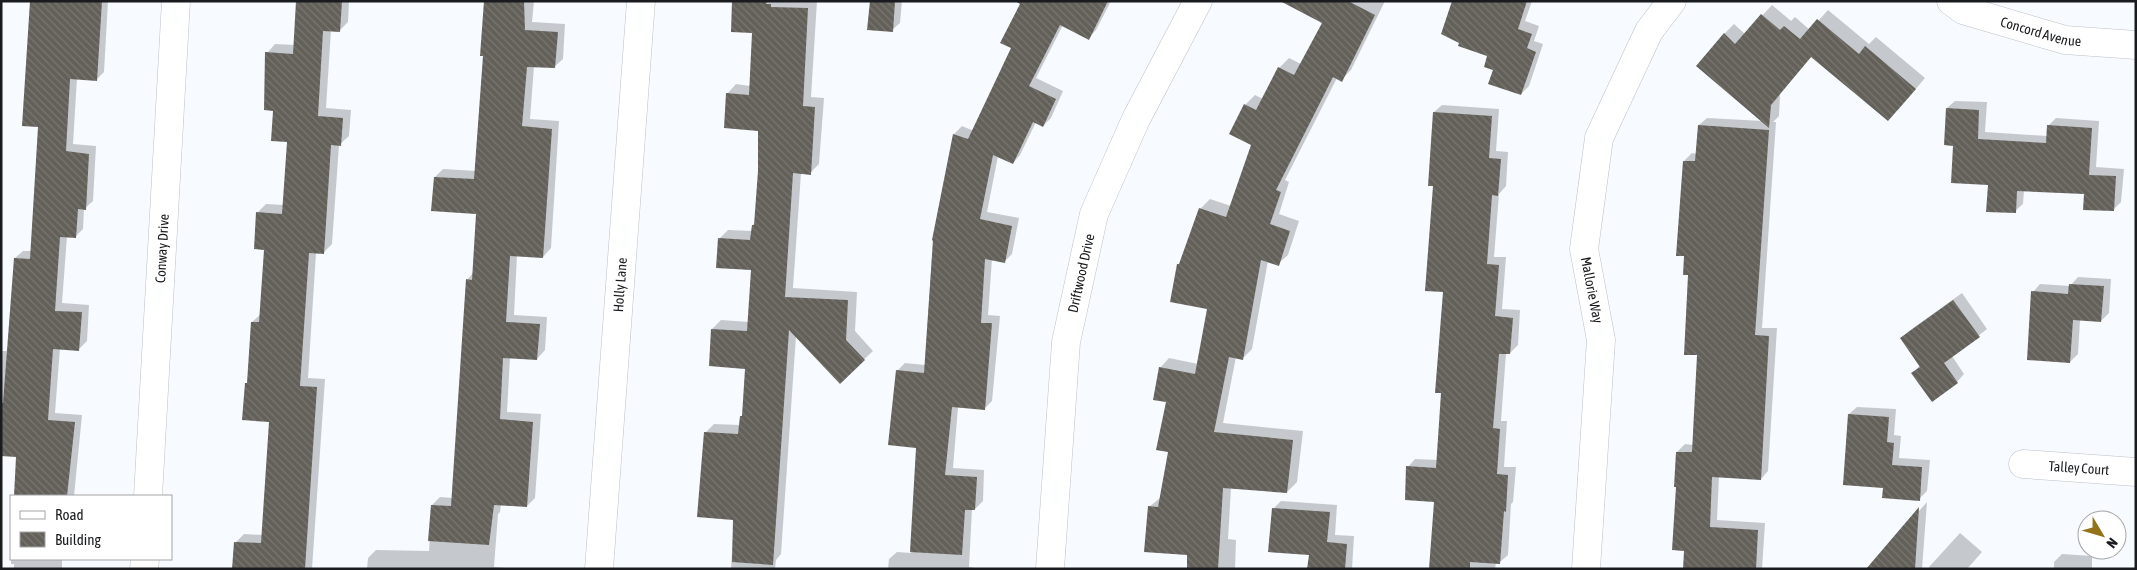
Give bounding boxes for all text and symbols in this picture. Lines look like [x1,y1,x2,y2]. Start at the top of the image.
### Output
street label: Concord Avenue [1999,13,2082,49]
street label: Conway Drive [152,213,172,283]
street label: Driftwood Drive [1065,232,1097,314]
street label: Mallorie Way [1578,255,1606,325]
street label: Holly Lane [610,257,630,313]
street label: Talley Court [2048,458,2110,478]
legend [10,495,172,560]
text: Road [55,506,84,523]
north arrow [2077,510,2127,560]
text: Building [55,531,101,548]
text: N [2103,535,2121,551]

